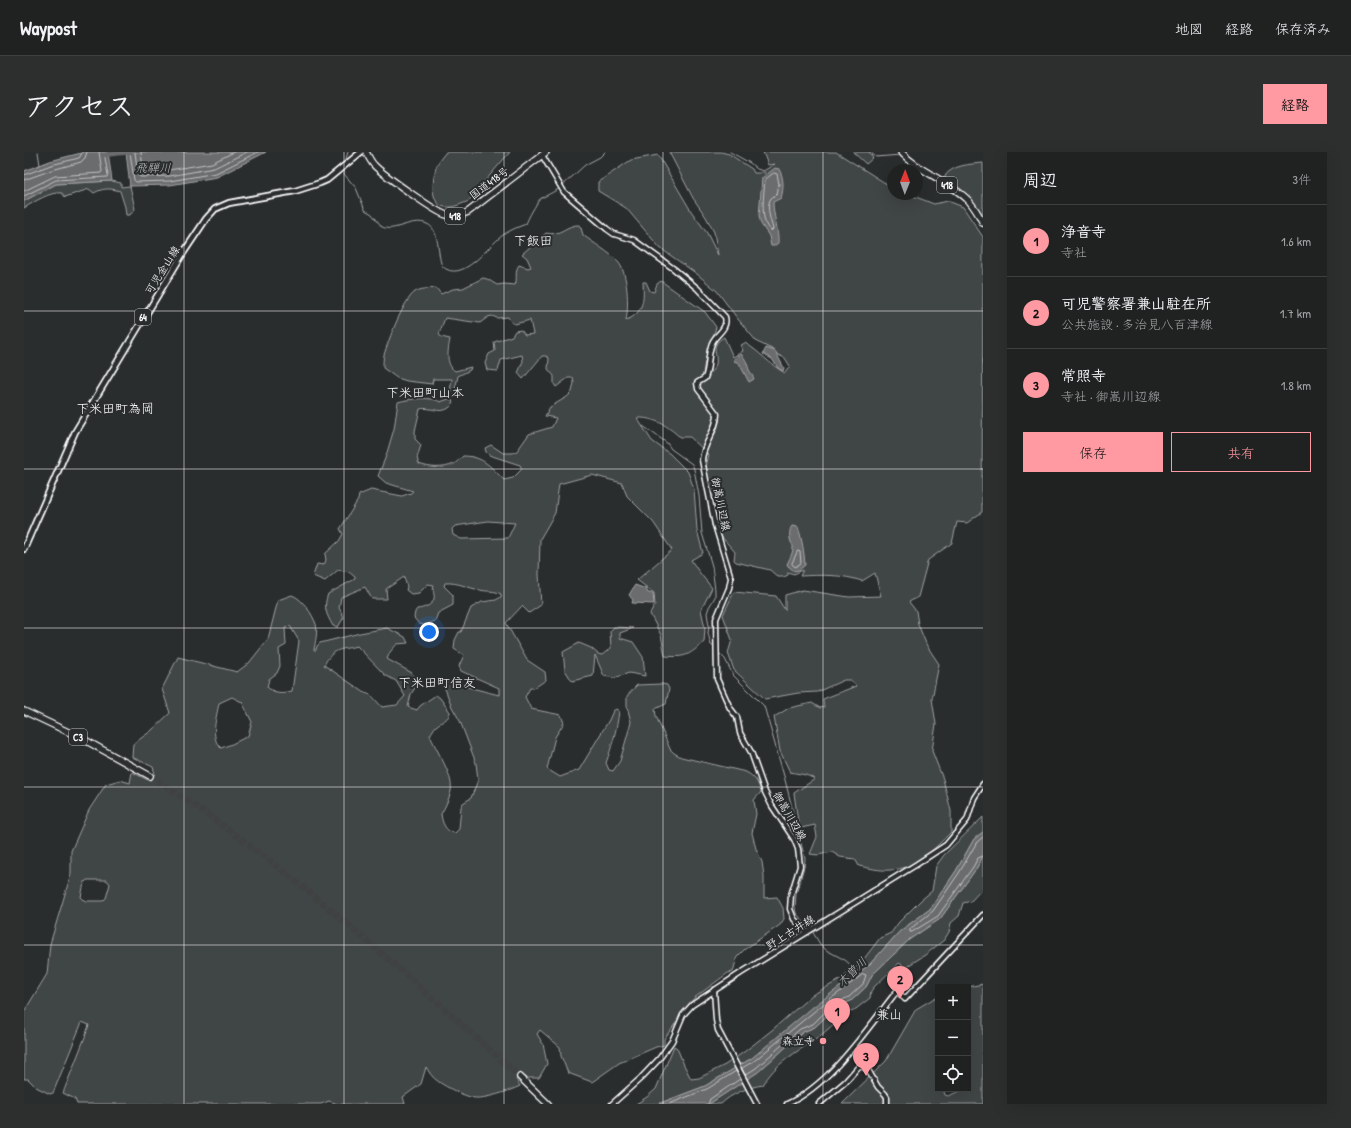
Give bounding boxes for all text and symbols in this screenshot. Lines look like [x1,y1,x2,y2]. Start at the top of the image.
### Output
text: Waypost [20,15,77,41]
text: 地図 [1175,19,1203,38]
text: 経路 [1225,19,1253,38]
text: 保存済み [1275,19,1331,38]
button: 経路 [1263,84,1327,124]
text: アクセス [24,87,134,125]
water label: 飛騨川 [135,159,171,176]
street label: 国道418号 [466,164,512,202]
north arrow [887,164,923,200]
text: 周辺 [1023,168,1057,191]
text: 3件 [1292,170,1311,188]
road number: 418 [937,177,957,193]
road number: 418 [445,208,465,224]
text: 浄音寺 [1061,221,1106,242]
district label: 下飯田 [513,231,553,249]
text: 1 [1034,232,1038,250]
text: 1.6 km [1281,232,1311,250]
street label: 可児金山線 [141,243,183,297]
text: 寺社 [1061,243,1087,261]
text: 可児警察署兼山駐在所 [1061,293,1211,314]
text: 2 [1033,304,1039,322]
text: 1.7 km [1280,304,1311,322]
road number: 64 [135,309,151,325]
text: 公共施設 · 多治見八百津線 [1061,315,1213,333]
text: 常照寺 [1061,365,1106,386]
text: 3 [1033,376,1039,394]
text: 1.8 km [1281,376,1311,394]
district label: 下米田町山本 [386,383,464,401]
text: 寺社 · 御嵩川辺線 [1061,387,1161,405]
district label: 下米田町為岡 [76,399,154,417]
button: 保存 [1023,432,1163,472]
button: 共有 [1171,432,1311,472]
street label: 御嵩川辺線 [708,476,734,532]
your location [419,622,439,642]
district label: 下米田町信友 [398,673,476,691]
road number: C3 [69,729,87,745]
street label: 御嵩川辺線 [770,789,810,843]
street label: 野上古井線 [763,911,817,953]
water label: 木曽川 [833,953,871,990]
pin: 2 [887,966,913,999]
map controls [935,984,971,1092]
button: + [935,984,971,1020]
pin: 1 [824,998,850,1031]
district label: 兼山 [876,1005,902,1023]
button: − [935,1020,971,1056]
place label: 森立寺 [782,1034,815,1048]
marker: 森立寺 [818,1036,828,1046]
pin: 3 [853,1043,879,1076]
button: locate [935,1056,971,1092]

